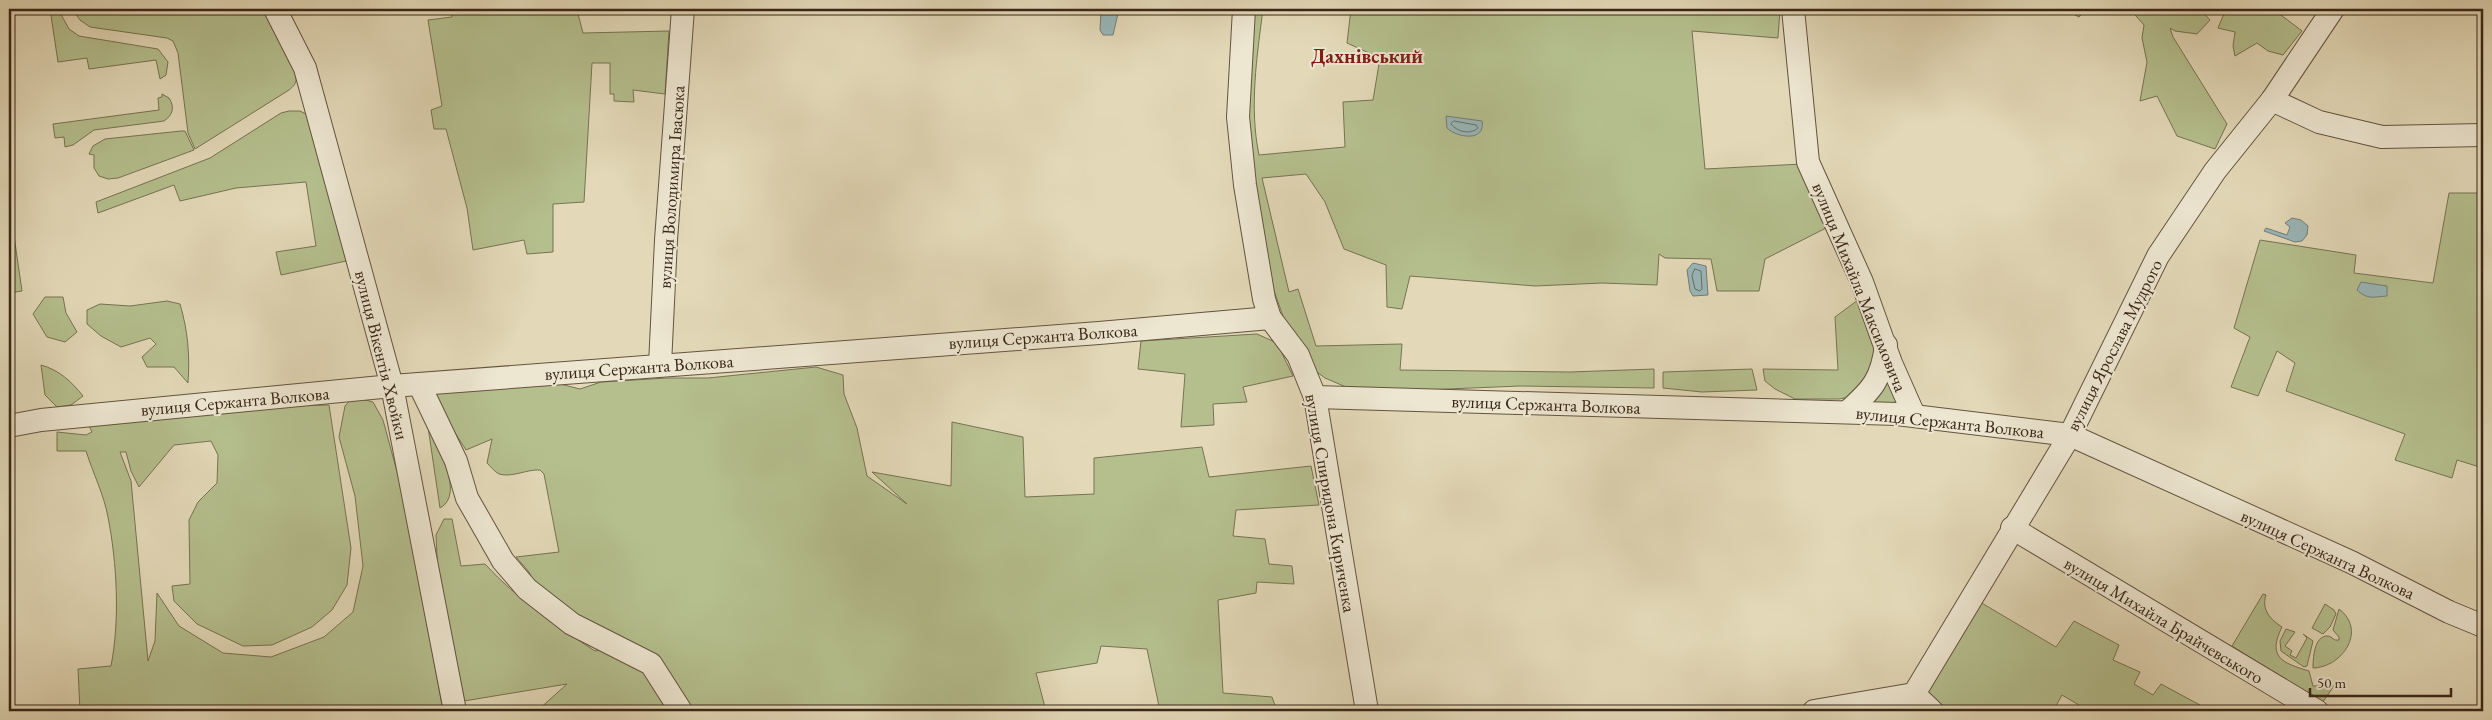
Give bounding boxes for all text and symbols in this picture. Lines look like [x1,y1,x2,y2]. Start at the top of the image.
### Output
district label: Дахнівський [1311,43,1423,69]
street label: вулиця Володимира Івасюка [652,84,690,289]
street label: вулиця Михайла Максимовича [1807,179,1913,396]
street label: вулиця Ярослава Мудрого [2061,255,2167,435]
street label: вулиця Вікентія Хвойки [350,268,414,443]
street label: вулиця Сержанта Волкова [948,318,1139,354]
street label: вулиця Сержанта Волкова [544,349,735,385]
street label: вулиця Сержанта Волкова [140,381,331,421]
street label: вулиця Сержанта Волкова [1451,389,1642,419]
street label: вулиця Спиридона Кириченка [1300,392,1362,615]
street label: вулиця Сержанта Волкова [1855,401,2046,443]
street label: вулиця Сержанта Волкова [2237,504,2419,605]
street label: вулиця Михайла Брайчевського [2060,551,2268,689]
scale bar [2310,665,2451,697]
text: 50 m [2317,673,2346,692]

